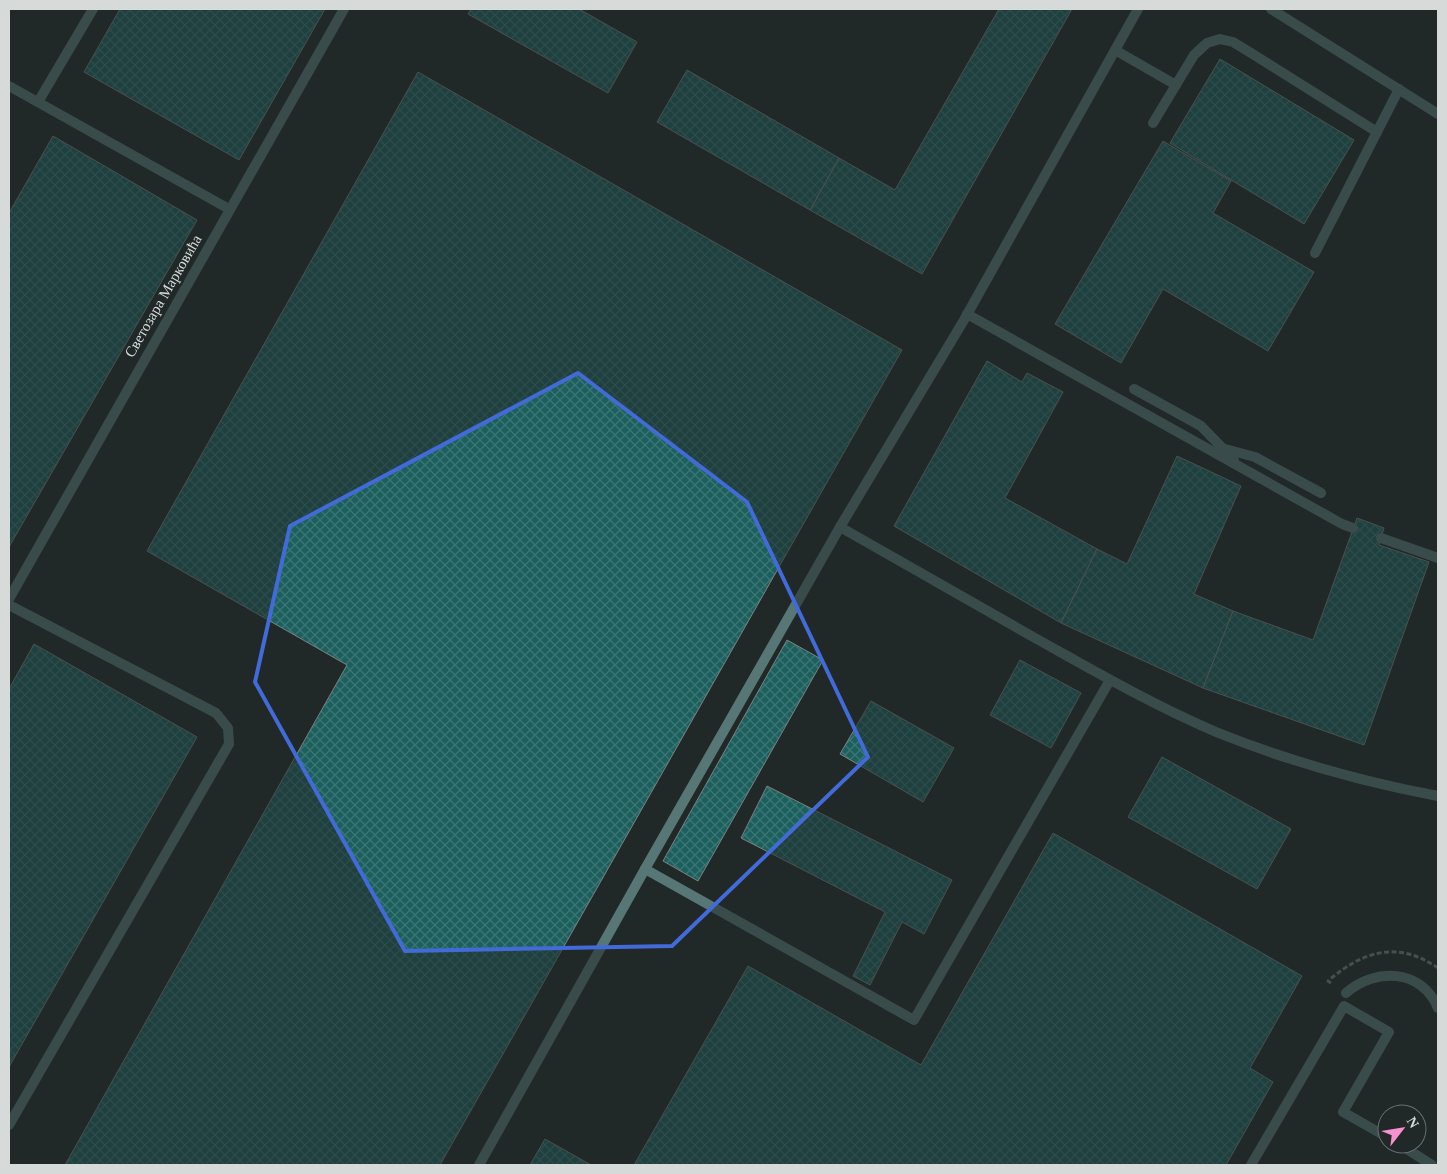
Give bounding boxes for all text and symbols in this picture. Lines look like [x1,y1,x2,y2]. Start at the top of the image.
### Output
street label: Светозара Марковића [121,232,205,360]
north arrow [1377,1104,1427,1154]
text: N [1404,1114,1422,1131]

